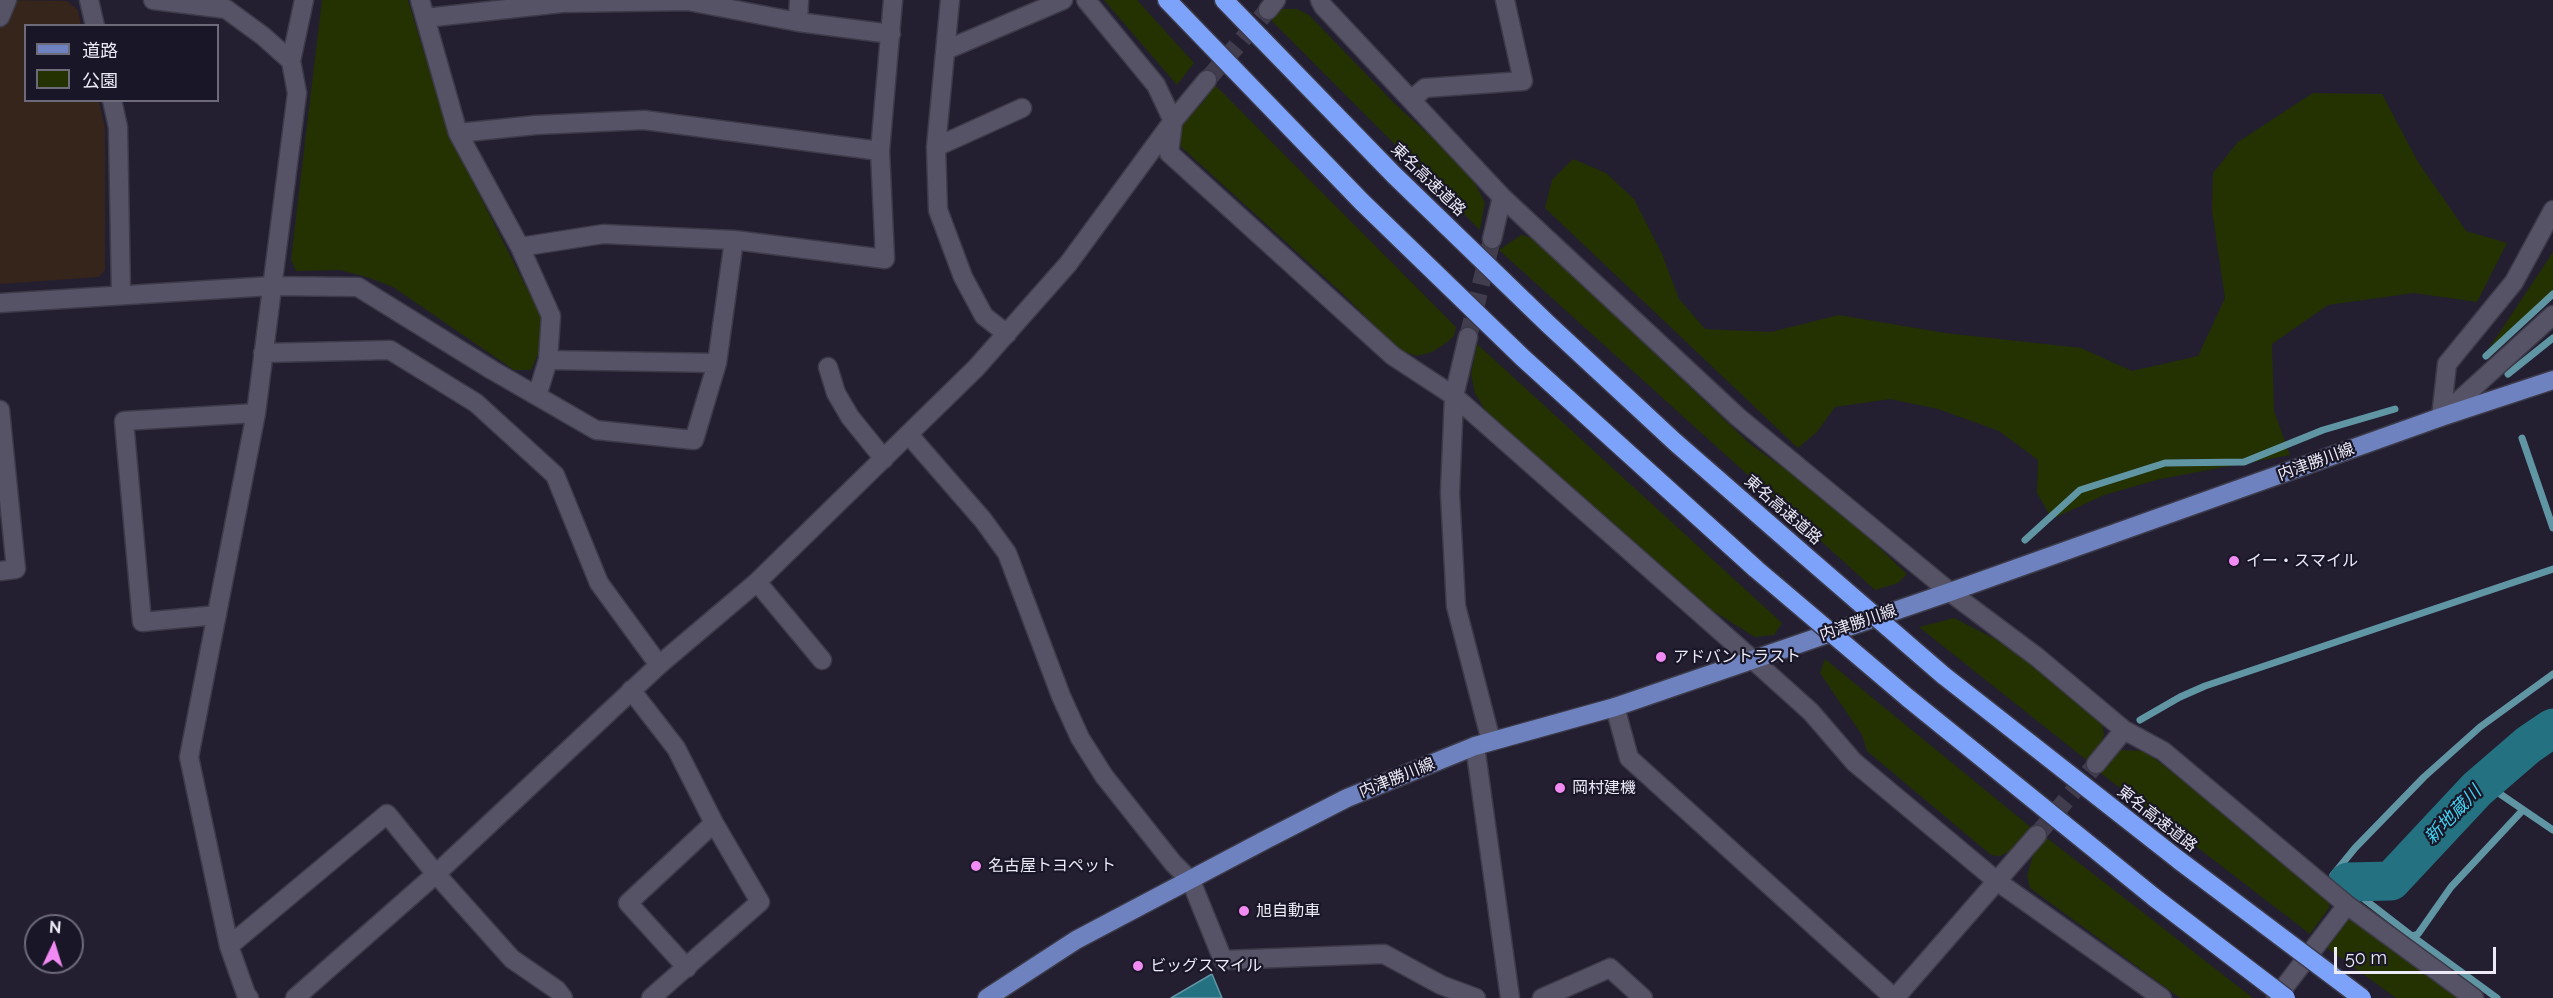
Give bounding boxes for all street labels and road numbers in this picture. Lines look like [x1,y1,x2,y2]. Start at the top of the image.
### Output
street label: 東名高速道路 [1387,140,1469,220]
street label: 内津勝川線 [2275,439,2357,485]
street label: 東名高速道路 [1740,471,1826,549]
street label: 内津勝川線 [1817,601,1899,645]
street label: 内津勝川線 [1356,754,1438,802]
street label: 東名高速道路 [2113,782,2201,856]

